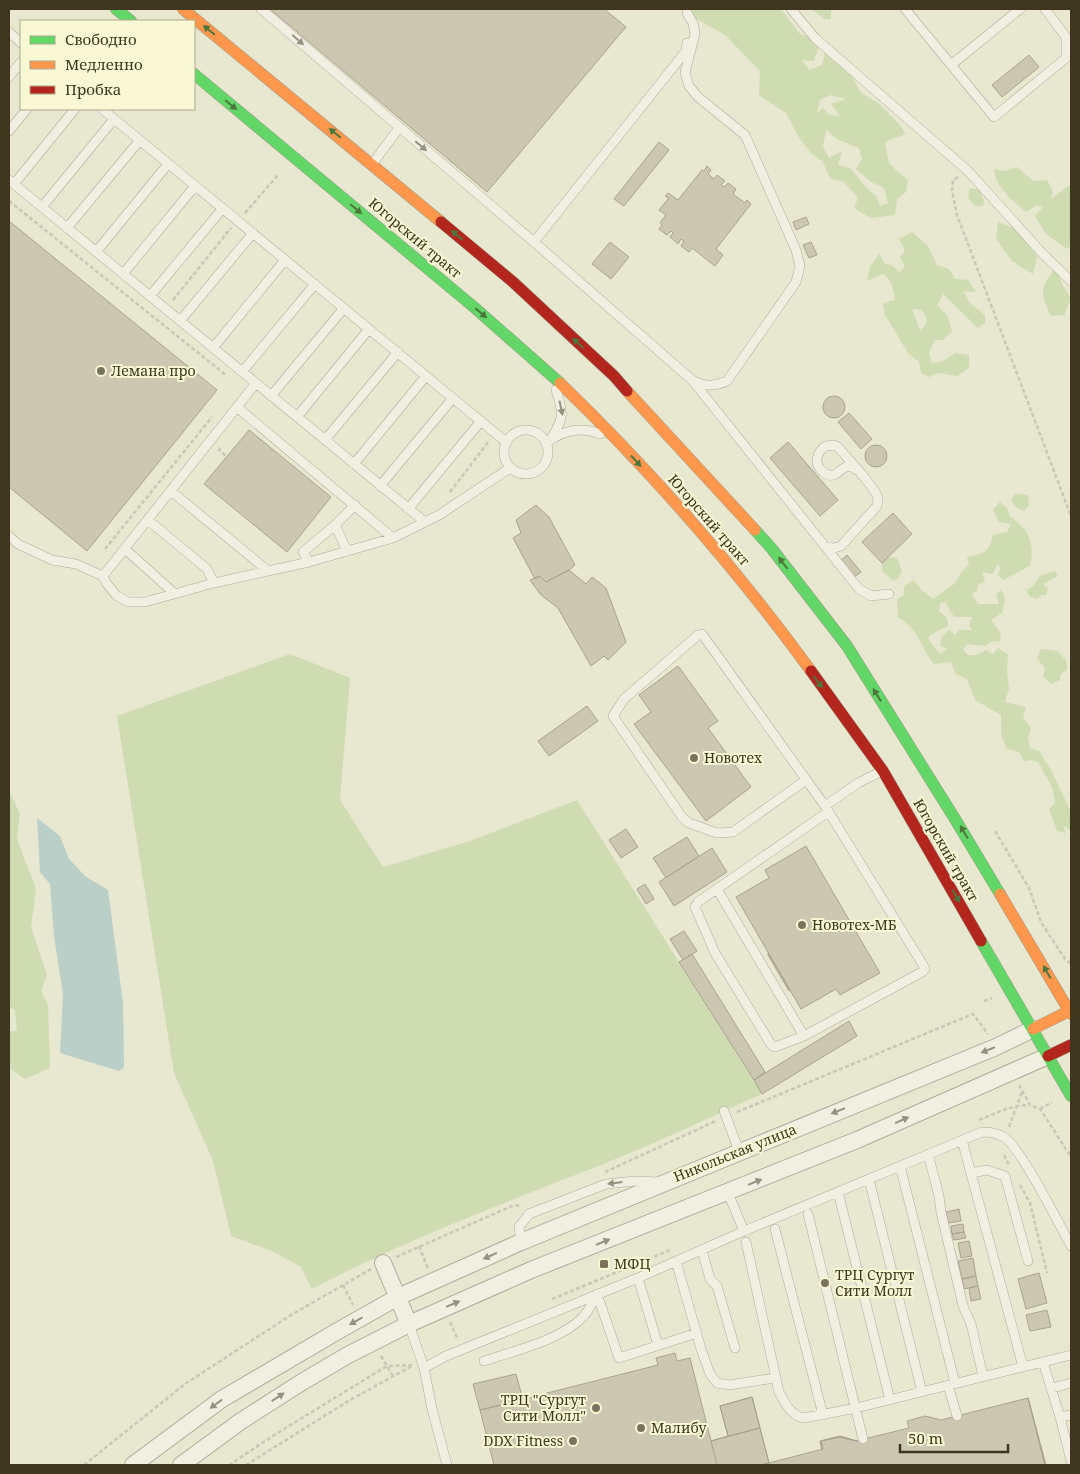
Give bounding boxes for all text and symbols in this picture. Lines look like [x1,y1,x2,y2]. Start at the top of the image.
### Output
legend [20,20,195,110]
one-way arrow [203,24,216,35]
text: Свободно [65,29,137,49]
one-way arrow [291,35,304,46]
text: Медленно [65,54,143,74]
text: Пробка [65,79,121,99]
one-way arrow [225,99,238,110]
one-way arrow [329,127,342,138]
one-way arrow [415,140,427,152]
street label: Югорский тракт [365,193,466,282]
one-way arrow [349,203,362,214]
one-way arrow [451,229,464,240]
one-way arrow [474,307,487,318]
one-way arrow [572,337,584,349]
place label: Лемана про [111,361,196,380]
marker: Лемана про [95,365,107,377]
one-way arrow [557,400,565,415]
one-way arrow [630,455,642,467]
street label: Югорский тракт [664,470,755,570]
one-way arrow [778,556,788,570]
one-way arrow [813,675,824,688]
one-way arrow [873,688,882,701]
place label: Новотех [704,748,763,767]
marker: Новотех [688,752,700,764]
street label: Югорский тракт [909,795,984,905]
one-way arrow [959,826,968,839]
one-way arrow [951,889,960,902]
place label: Новотех-МБ [812,915,897,934]
marker: Новотех-МБ [796,919,808,931]
one-way arrow [1043,964,1051,979]
one-way arrow [981,1047,996,1054]
one-way arrow [830,1107,845,1115]
one-way arrow [895,1116,909,1124]
street label: Никольская улица [670,1119,799,1186]
one-way arrow [747,1178,762,1185]
one-way arrow [607,1179,623,1187]
one-way arrow [596,1238,611,1245]
one-way arrow [483,1252,497,1260]
place label: МФЦ [614,1254,650,1273]
marker: МФЦ [598,1258,610,1270]
place label: ТРЦ Сургут Сити Молл [835,1265,915,1300]
marker: ТРЦ Сургут Сити Молл [819,1277,831,1289]
one-way arrow [446,1299,460,1307]
one-way arrow [348,1317,363,1325]
place label: ТРЦ "Сургут Сити Молл" [501,1390,587,1425]
one-way arrow [271,1392,285,1402]
one-way arrow [209,1399,223,1409]
marker: ТРЦ "Сургут Сити Молл" [590,1402,602,1414]
place label: Малибу [651,1418,707,1437]
marker: Малибу [635,1422,647,1434]
scale bar [900,1422,1008,1454]
text: 50 m [908,1428,943,1448]
place label: DDX Fitness [483,1431,563,1450]
marker: DDX Fitness [567,1435,579,1447]

